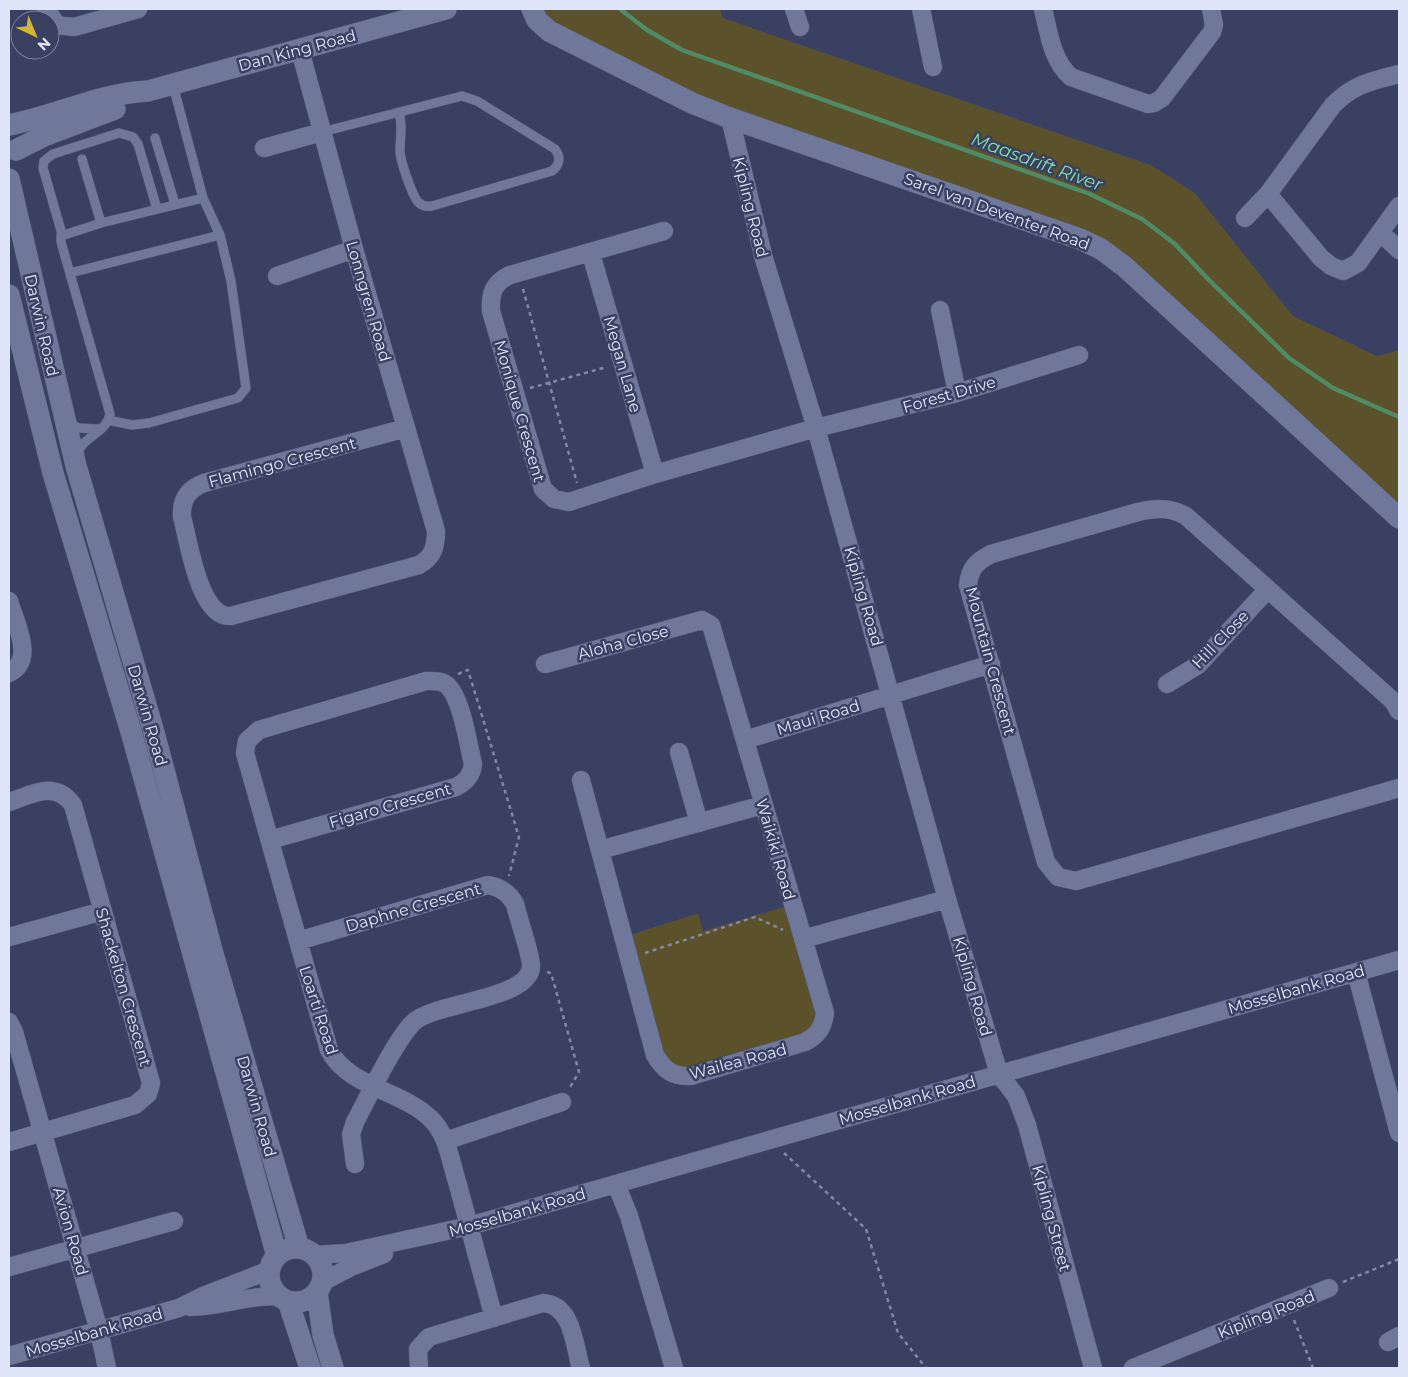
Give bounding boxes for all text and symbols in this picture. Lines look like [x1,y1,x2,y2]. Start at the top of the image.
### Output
north arrow [10,10,60,60]
street label: Dan King Road [236,26,358,75]
text: N [34,34,54,55]
water label: Maasdrift River [968,128,1106,196]
street label: Kipling Road [729,155,772,259]
street label: Sarel van Deventer Road [901,169,1092,254]
street label: Lonngren Road [342,239,395,364]
street label: Darwin Road [20,272,63,378]
street label: Megan Lane [600,314,645,415]
street label: Monique Crescent [490,338,549,485]
street label: Forest Drive [900,372,998,417]
street label: Flamingo Crescent [206,434,358,491]
street label: Kipling Road [840,544,887,648]
street label: Mountain Crescent [962,585,1020,738]
street label: Hill Close [1188,606,1253,672]
street label: Aloha Close [576,621,671,664]
street label: Darwin Road [124,662,171,768]
street label: Maui Road [774,696,862,739]
street label: Figaro Crescent [327,779,454,832]
street label: Waikiki Road [752,796,799,902]
street label: Daphne Crescent [343,879,483,936]
street label: Shackelton Crescent [92,906,155,1069]
street label: Kipling Road [949,934,996,1038]
street label: Mosselbank Road [1225,961,1367,1018]
street label: Loarti Road [295,963,342,1057]
street label: Wailea Road [687,1039,789,1084]
street label: Darwin Road [233,1053,280,1159]
street label: Mosselbank Road [836,1072,978,1129]
street label: Kipling Street [1028,1163,1075,1274]
street label: Mosselbank Road [446,1184,588,1241]
street label: Avion Road [49,1185,92,1277]
street label: Kipling Road [1215,1286,1317,1343]
street label: Mosselbank Road [23,1304,165,1361]

